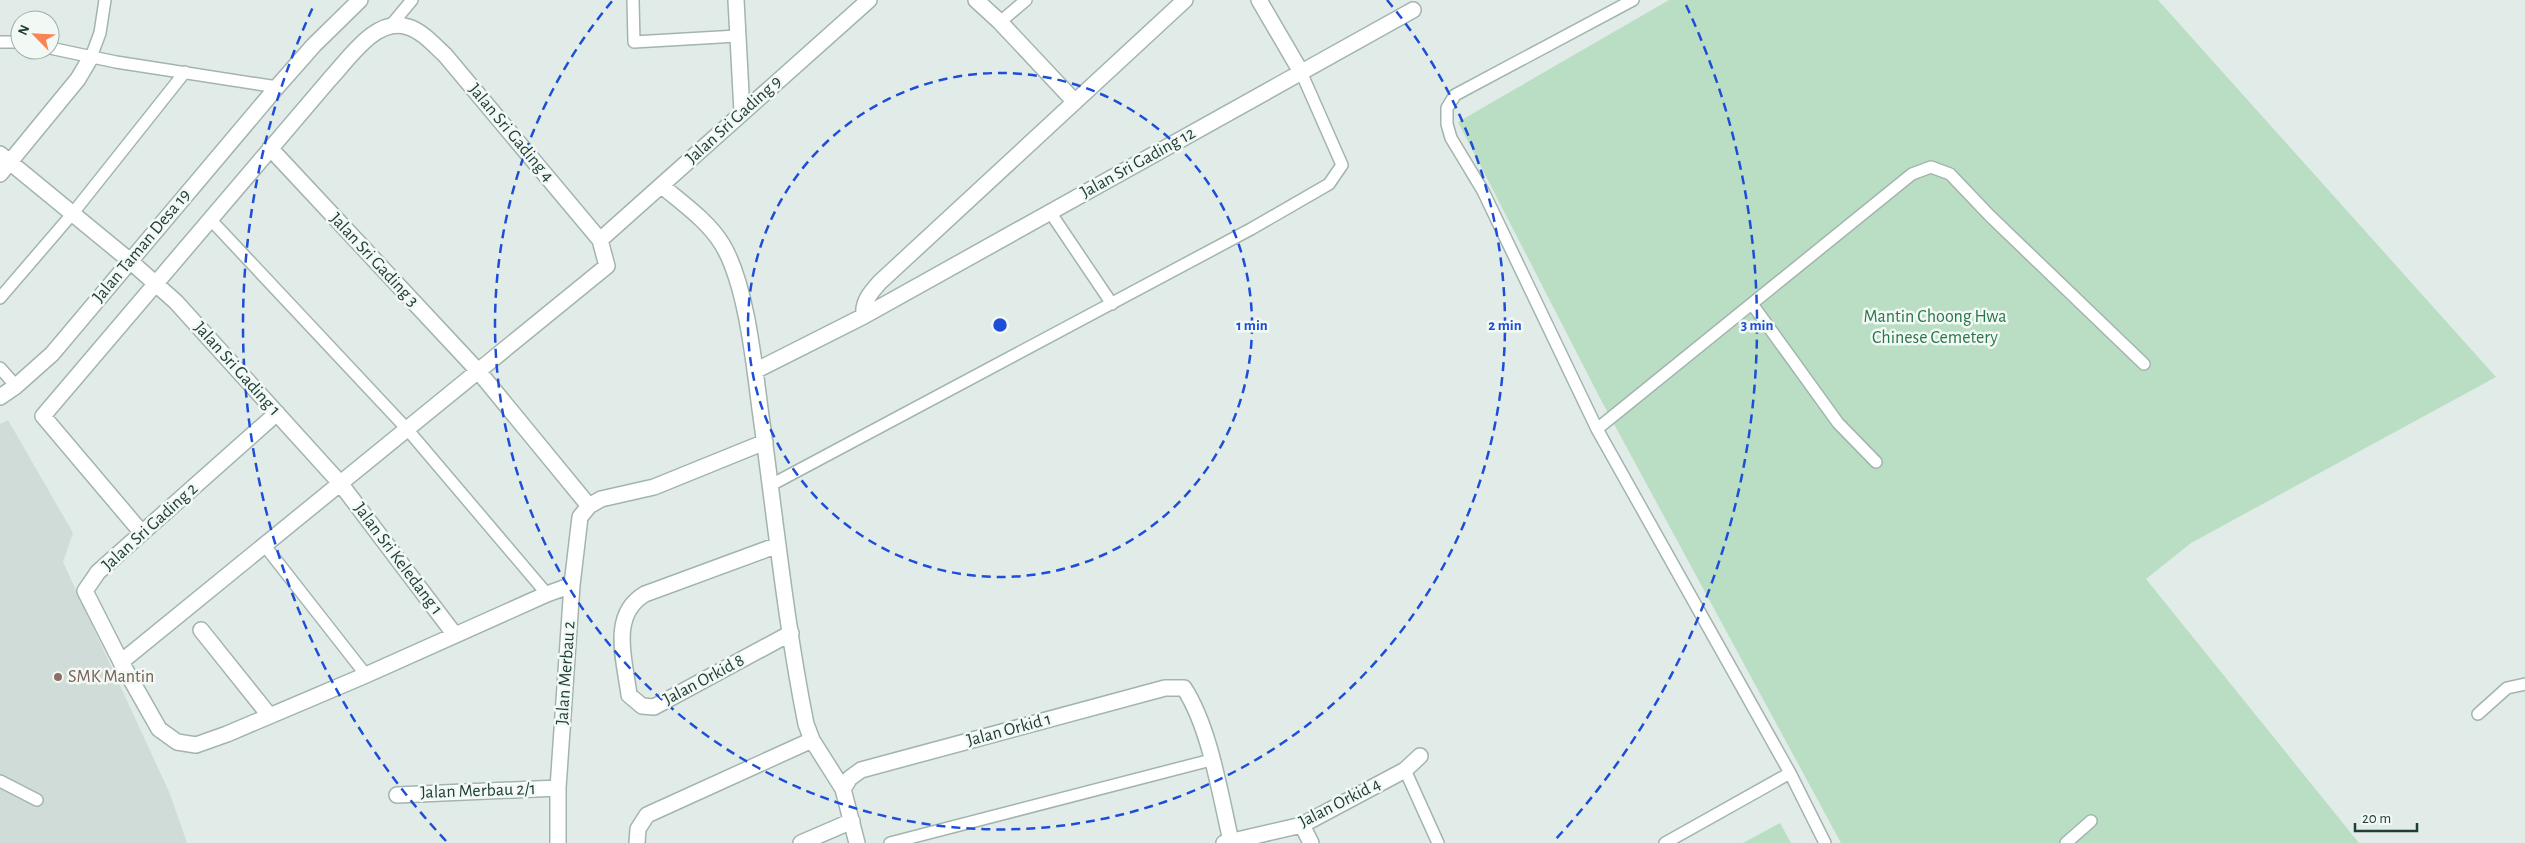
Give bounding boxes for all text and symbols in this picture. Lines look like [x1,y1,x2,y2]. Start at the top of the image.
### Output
north arrow [10,10,60,60]
text: N [16,23,32,37]
street label: Jalan Sri Gading 9 [683,73,785,167]
street label: Jalan Sri Gading 4 [465,80,557,186]
street label: Jalan Sri Gading 12 [1078,124,1198,202]
street label: Jalan Taman Desa 19 [90,186,194,306]
street label: Jalan Sri Gading 3 [326,210,422,310]
park label: Mantin Choong Hwa Chinese Cemetery [1864,308,2006,347]
centre of rings [991,316,1009,334]
text: 1 min [1236,318,1268,333]
text: 2 min [1488,318,1522,333]
text: 3 min [1741,318,1773,333]
street label: Jalan Sri Gading 1 [190,319,284,419]
street label: Jalan Sri Gading 2 [99,480,201,574]
street label: Jalan Sri Keledang 1 [350,500,446,618]
street label: Jalan Merbau 2 [553,620,579,726]
street label: Jalan Orkid 8 [660,651,748,709]
place label: SMK Mantin [68,668,154,686]
marker: SMK Mantin [52,671,64,683]
street label: Jalan Orkid 1 [965,710,1053,750]
street label: Jalan Orkid 4 [1296,775,1384,831]
street label: Jalan Merbau 2/1 [420,780,536,802]
scale bar [2355,800,2418,832]
text: 20 m [2362,811,2391,826]

